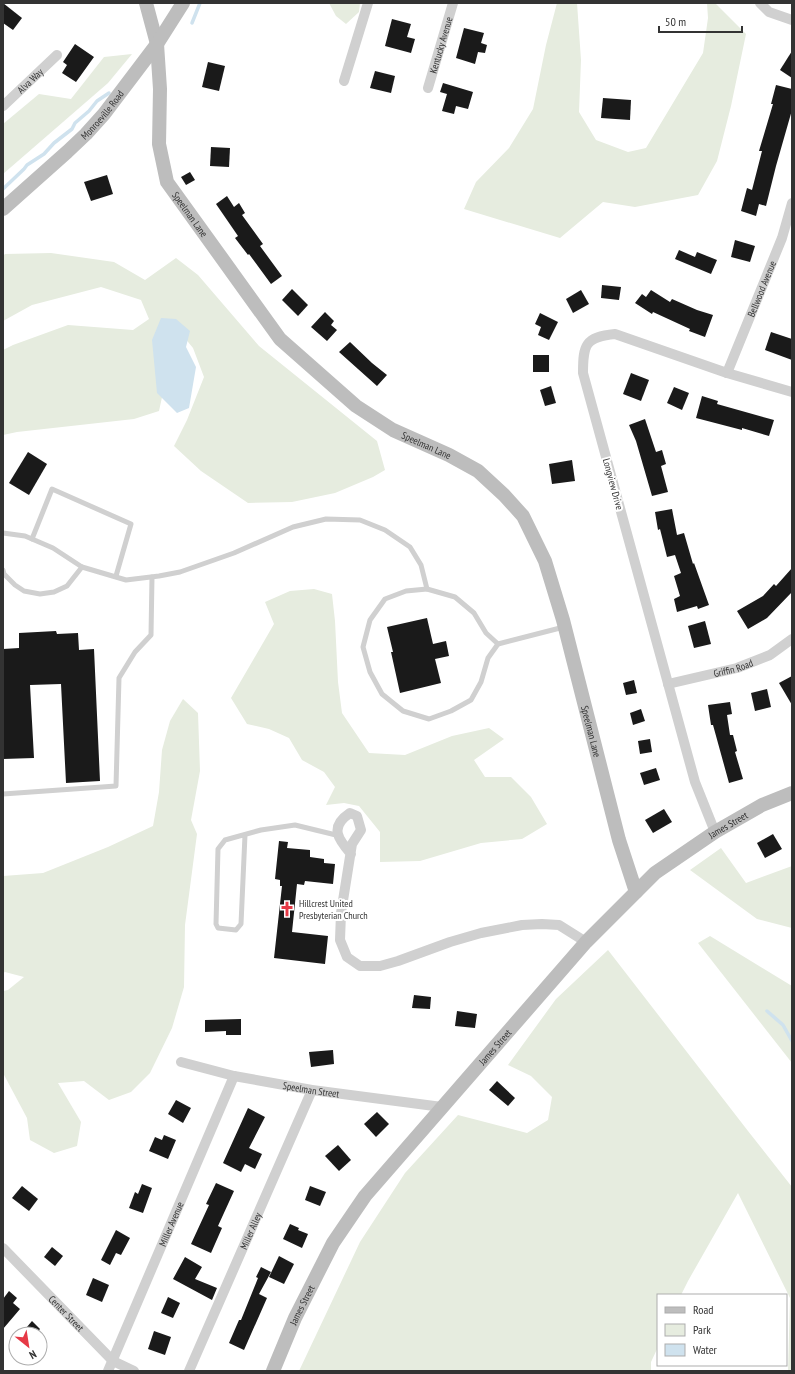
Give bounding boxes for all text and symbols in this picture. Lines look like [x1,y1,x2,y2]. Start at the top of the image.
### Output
scale bar [659,8,742,34]
text: 50 m [665,14,686,29]
street label: Kentucky Avenue [426,15,455,75]
street label: Alva Way [14,65,46,96]
street label: Monroeville Road [78,87,126,142]
street label: Speelman Lane [169,189,211,239]
street label: Bellwood Avenue [744,259,779,319]
street label: Speelman Lane [400,428,453,462]
street label: Longview Drive [600,457,626,511]
street label: Griffin Road [712,656,755,680]
street label: Speelman Lane [579,704,604,758]
street label: James Street [705,808,750,842]
place label: Hillcrest United Presbyterian Church [299,897,368,922]
church icon: Hillcrest United Presbyterian Church [278,900,296,918]
street label: James Street [475,1026,514,1068]
street label: Speelman Street [282,1078,340,1100]
street label: Miller Avenue [156,1200,186,1248]
street label: Miller Alley [237,1210,264,1251]
street label: James Street [286,1282,317,1328]
street label: Center Street [46,1292,87,1334]
legend [657,1294,787,1366]
text: Road [693,1302,713,1317]
text: Park [693,1322,711,1337]
north arrow [8,1326,48,1366]
text: Water [693,1342,718,1357]
text: N [27,1347,39,1362]

